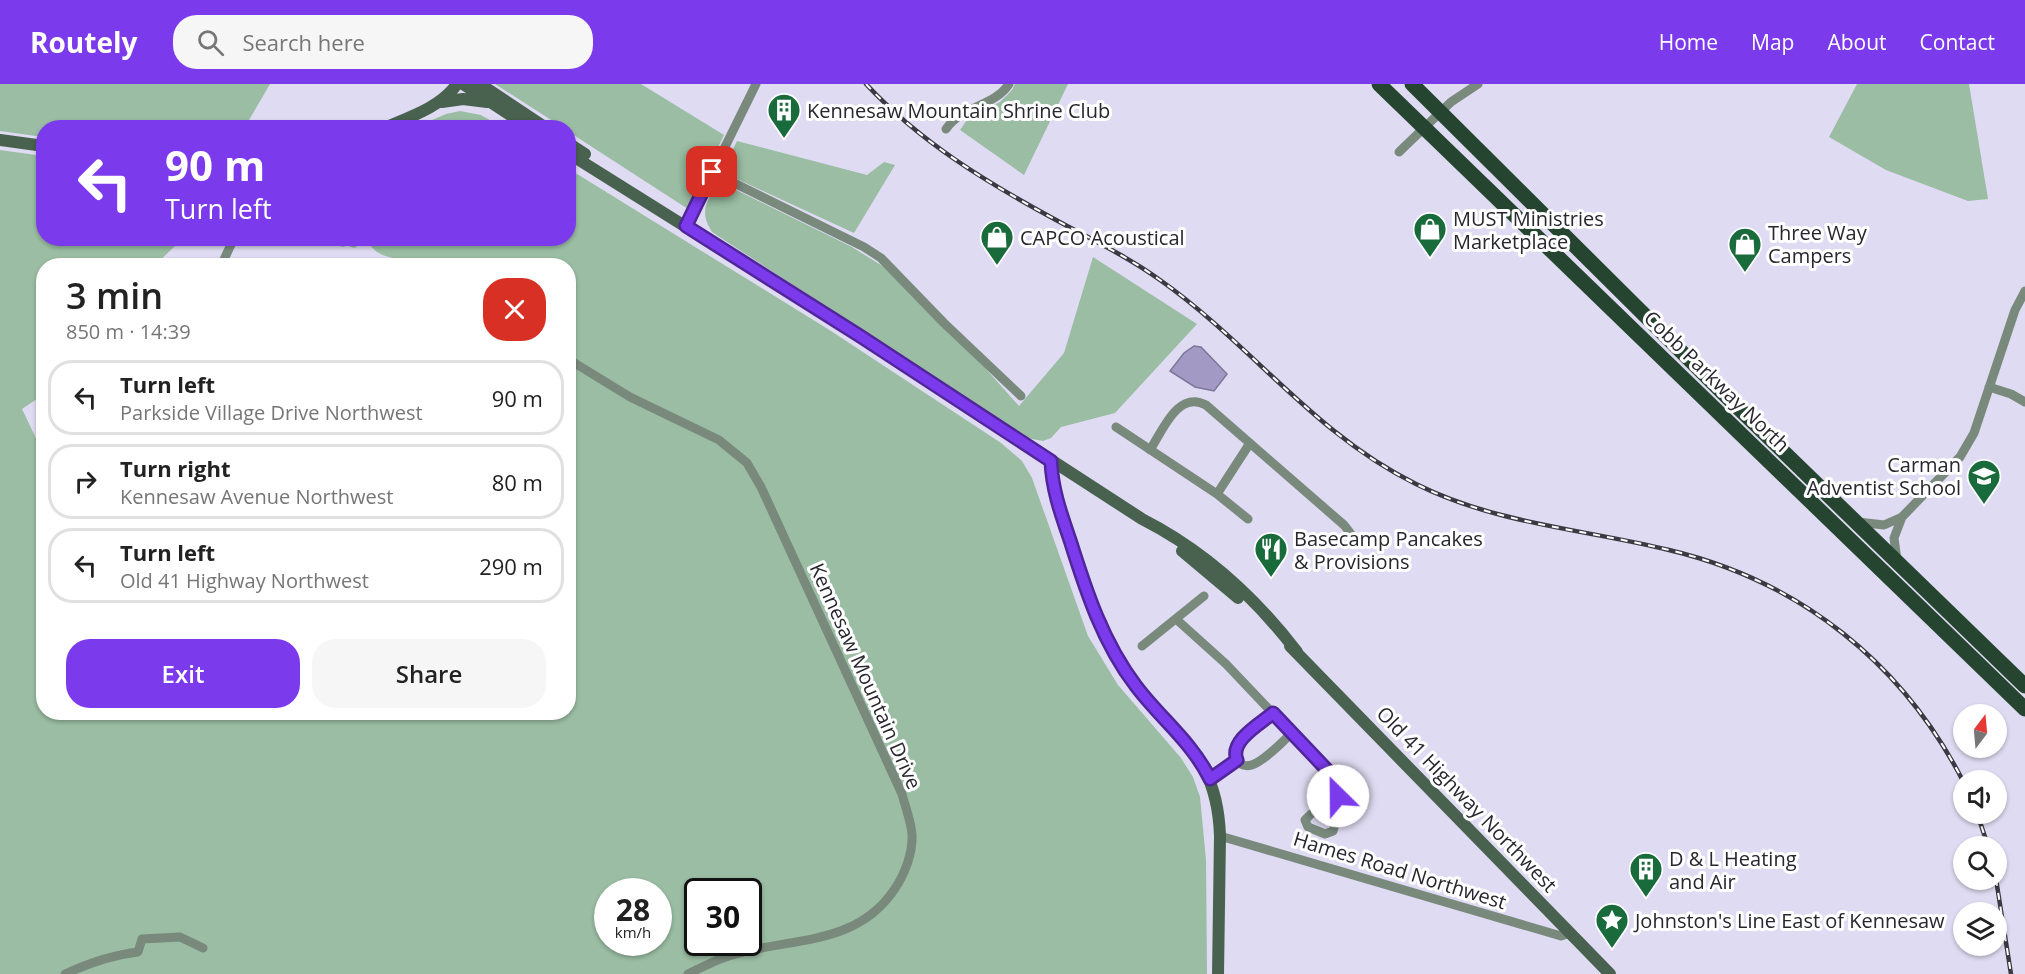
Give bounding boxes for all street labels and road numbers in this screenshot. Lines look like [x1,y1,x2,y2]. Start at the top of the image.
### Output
street label: Cobb Parkway North [1638,304,1796,458]
street label: Kennesaw Mountain Drive [804,559,928,793]
street label: Old 41 Highway Northwest [1371,700,1563,898]
street label: Hames Road Northwest [1290,825,1510,915]

